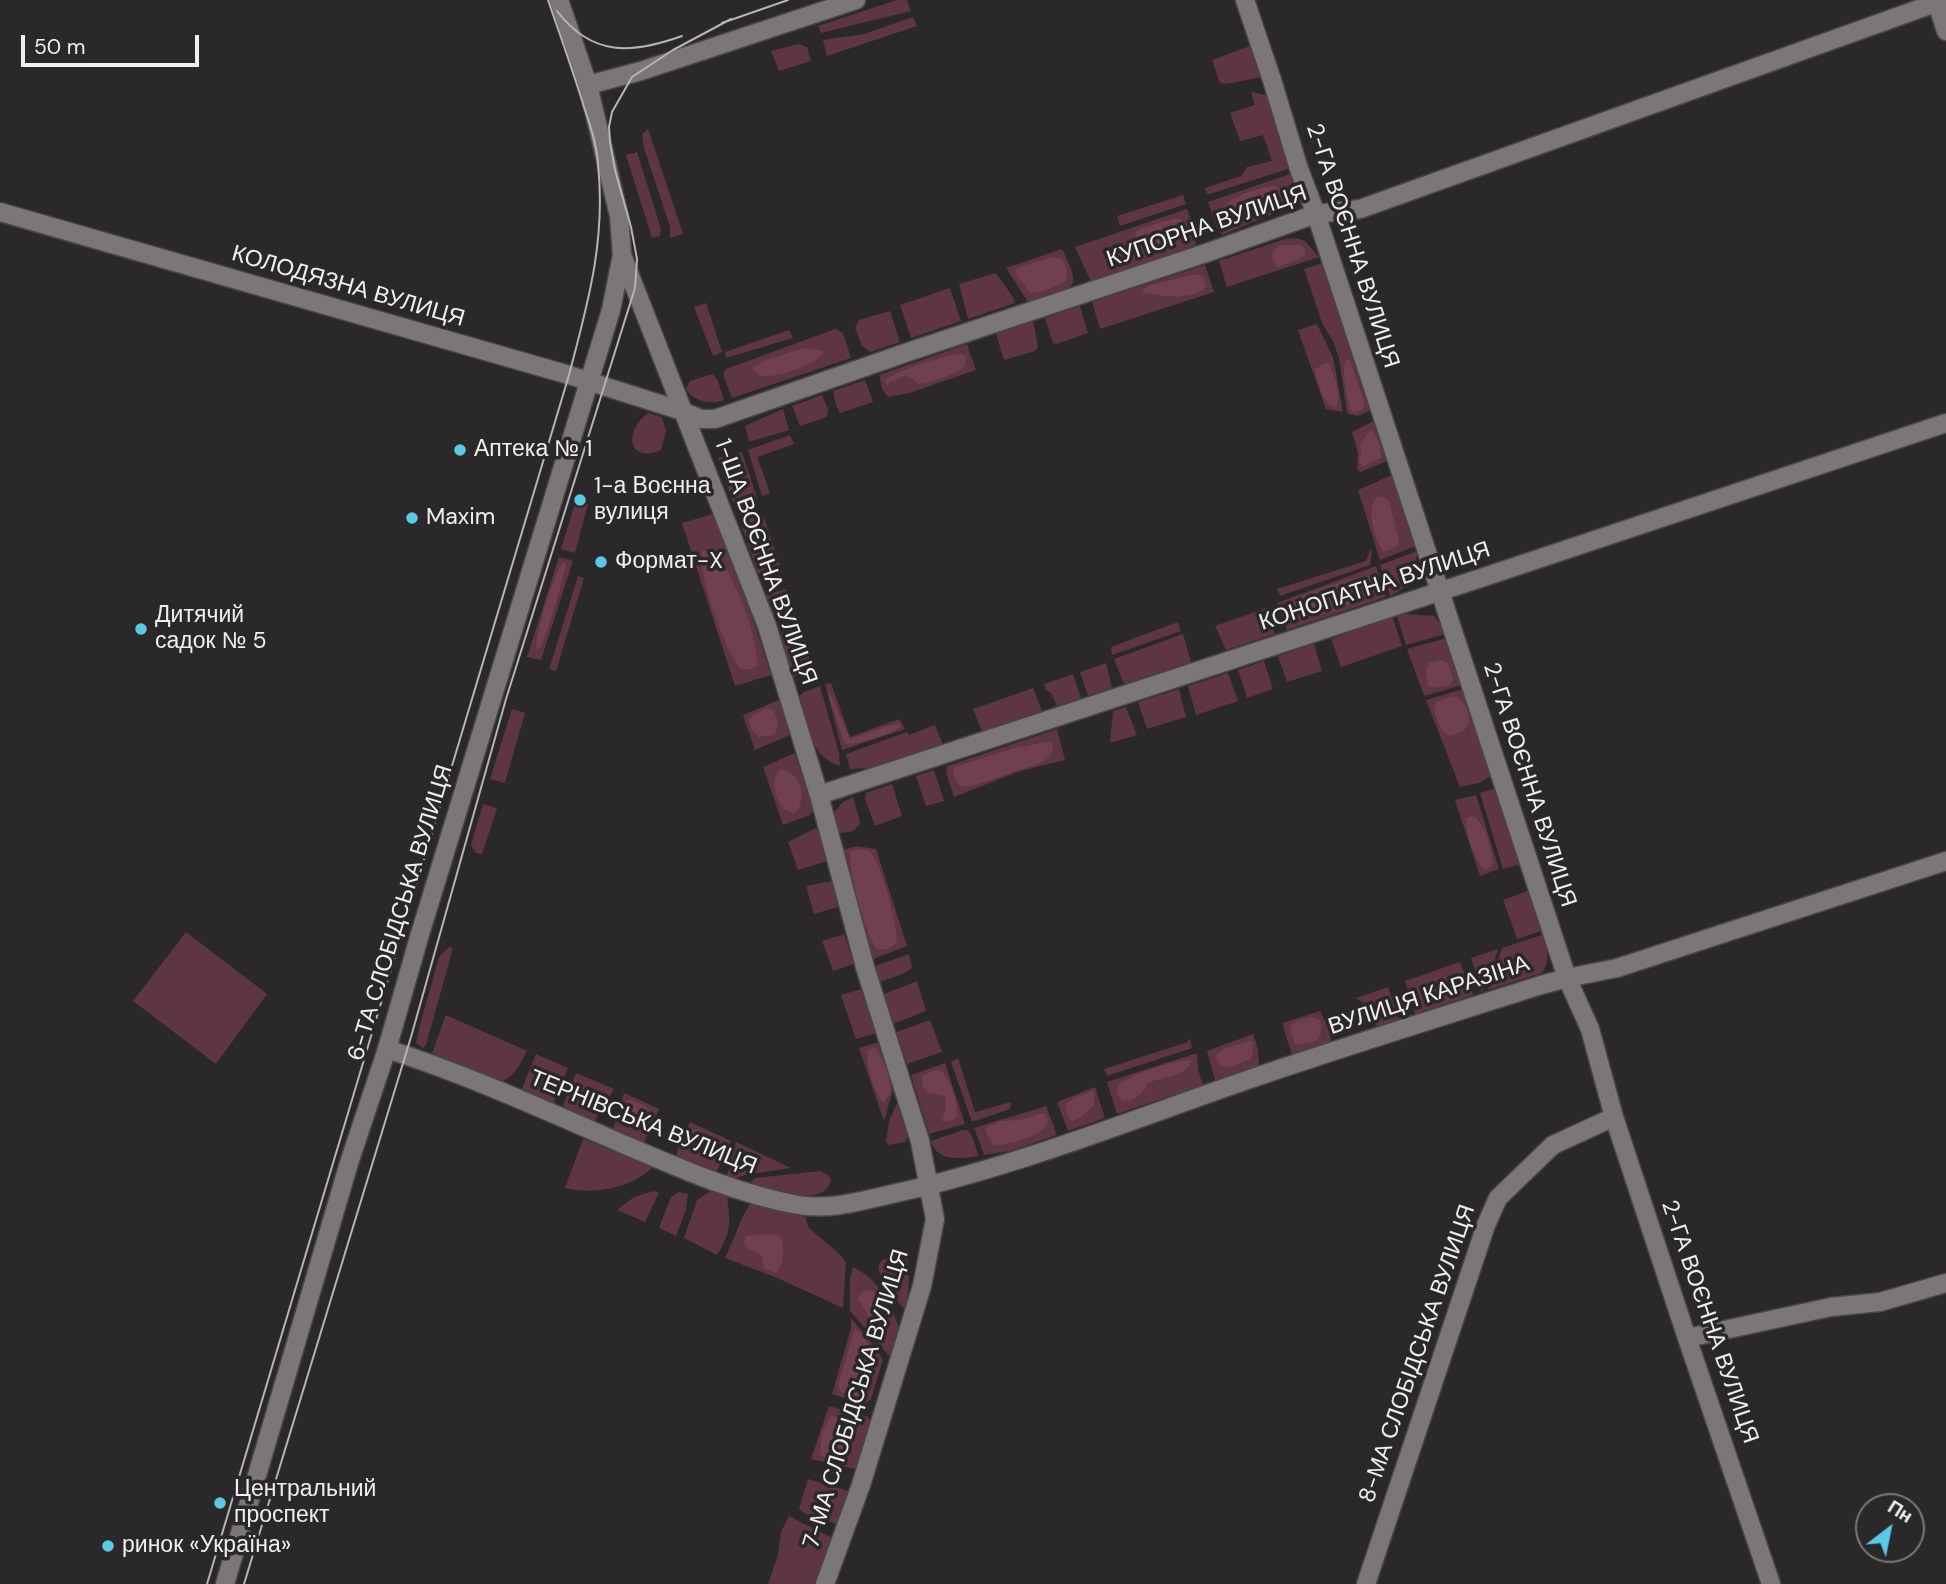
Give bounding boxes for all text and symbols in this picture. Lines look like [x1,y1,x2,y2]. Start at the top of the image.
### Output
scale bar [24,21,203,65]
text: 50 m [34,33,85,61]
street label: 2-ГА ВОЄННА ВУЛИЦЯ [1299,120,1405,372]
street label: КУПОРНА ВУЛИЦЯ [1103,180,1311,274]
street label: КОЛОДЯЗНА ВУЛИЦЯ [228,241,468,333]
street label: 1-ША ВОЄННА ВУЛИЦЯ [708,435,822,689]
place label: Аптека № 1 [474,436,592,464]
marker: Аптека № 1 [452,442,468,458]
place label: 1-а Воєнна вулиця [594,473,711,527]
marker: 1-а Воєнна вулиця [572,492,588,508]
place label: Maxim [426,504,495,532]
marker: Maxim [404,510,420,526]
street label: КОНОПАТНА ВУЛИЦЯ [1256,537,1494,637]
place label: Формат-X [615,548,723,576]
marker: Формат-X [593,554,609,570]
place label: Дитячий садок № 5 [155,602,267,656]
marker: Дитячий садок № 5 [133,621,149,637]
street label: 2-ГА ВОЄННА ВУЛИЦЯ [1476,659,1582,911]
street label: 6-ТА СЛОБІДСЬКА ВУЛИЦЯ [343,762,459,1064]
street label: ВУЛИЦЯ КАРАЗІНА [1325,950,1533,1042]
street label: ТЕРНІВСЬКА ВУЛИЦЯ [525,1065,761,1181]
street label: 2-ГА ВОЄННА ВУЛИЦЯ [1654,1197,1764,1447]
street label: 8-МА СЛОБІДСЬКА ВУЛИЦЯ [1354,1201,1482,1507]
street label: 7-МА СЛОБІДСЬКА ВУЛИЦЯ [798,1246,916,1552]
place label: Центральний проспект [234,1476,376,1530]
north arrow [1855,1493,1925,1563]
text: Пн [1883,1494,1918,1529]
marker: Центральний проспект [212,1495,228,1511]
place label: ринок «Україна» [122,1532,291,1560]
marker: ринок «Україна» [100,1538,116,1554]

